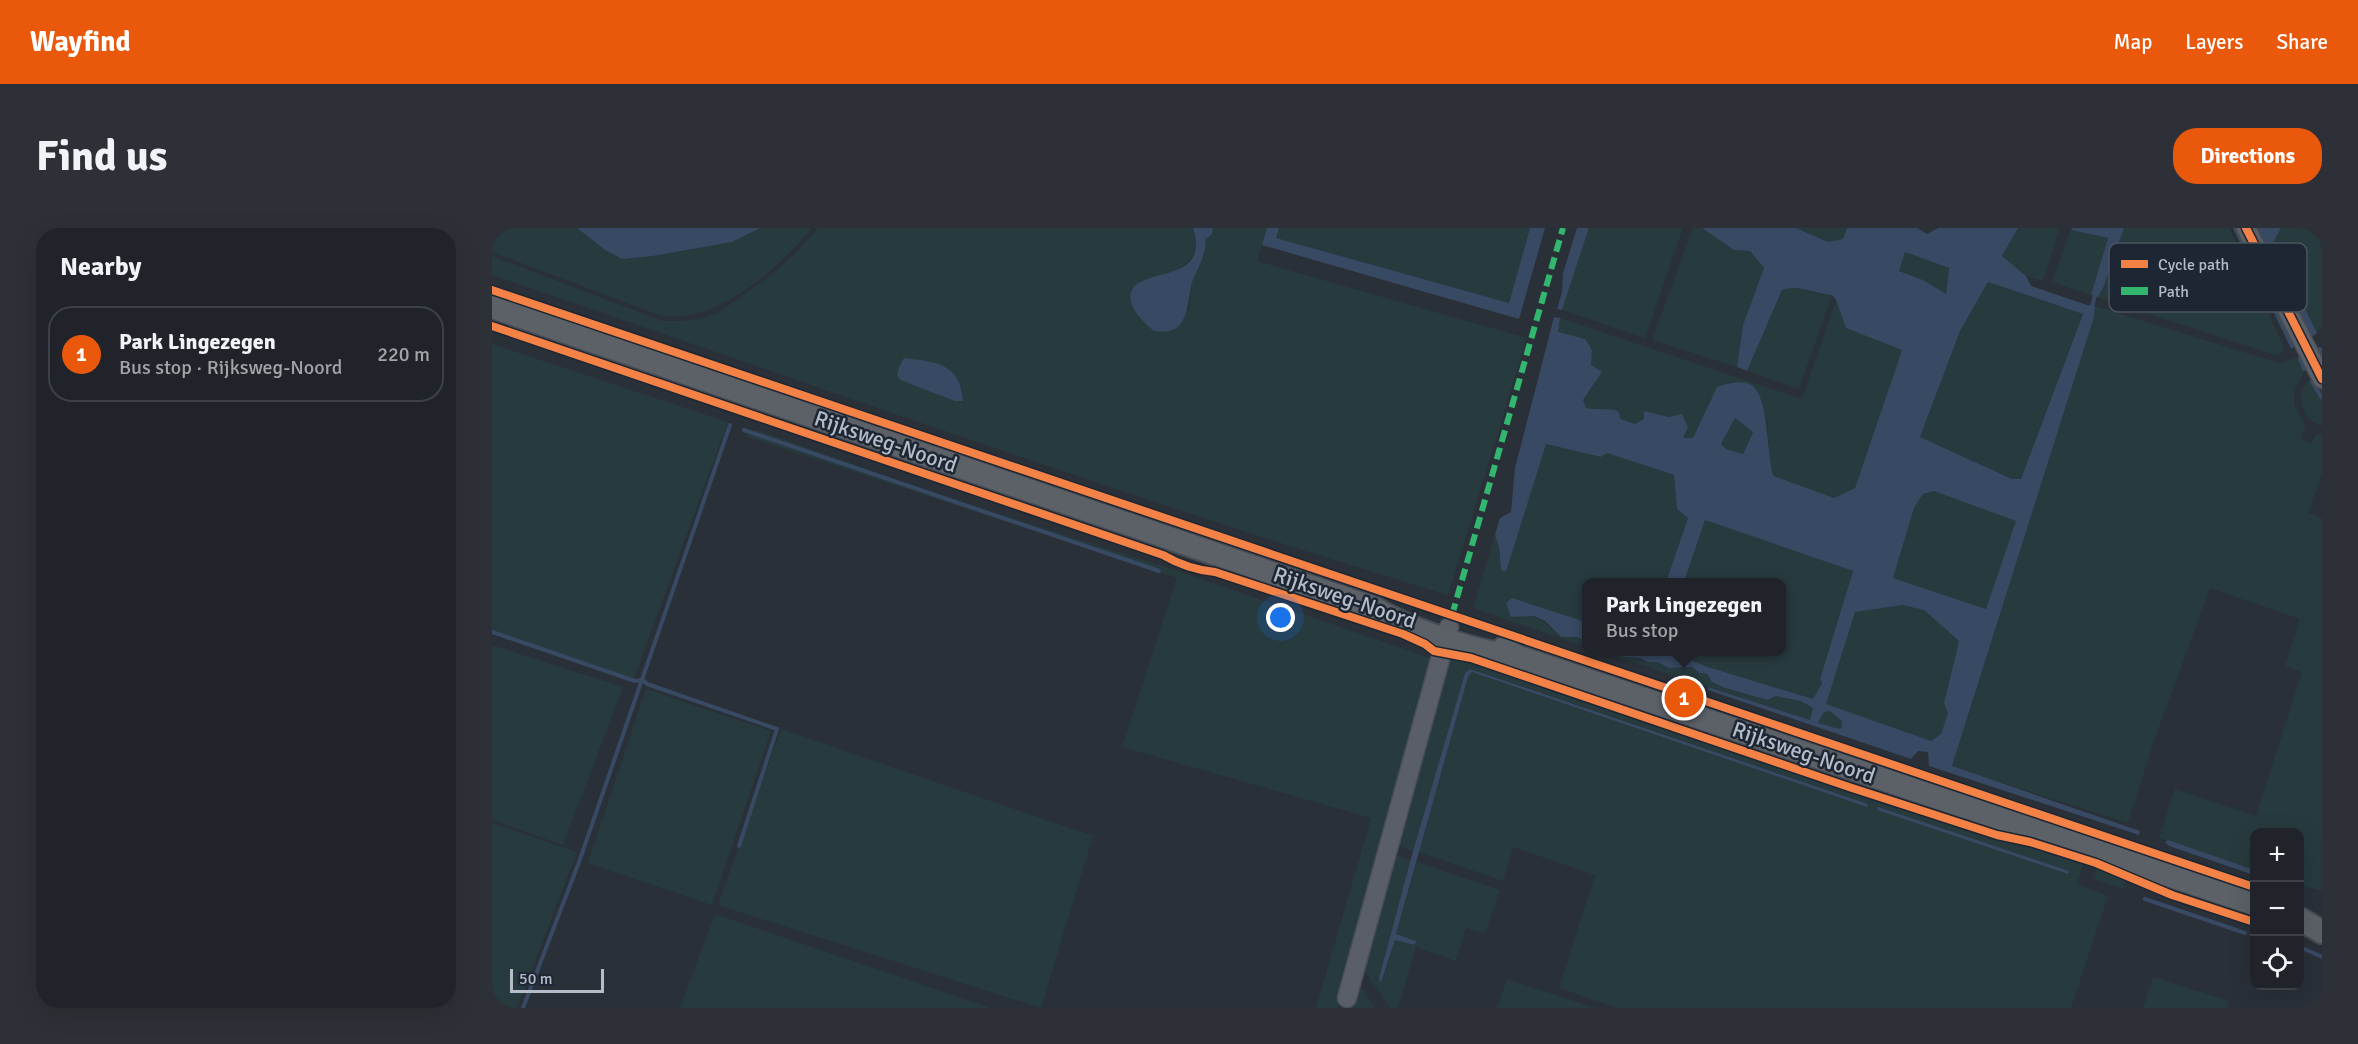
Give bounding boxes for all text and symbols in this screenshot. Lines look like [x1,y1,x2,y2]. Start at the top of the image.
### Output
text: Wayfind [30,25,131,59]
text: Map [2114,29,2152,55]
text: Layers [2185,29,2243,55]
text: Share [2276,29,2328,55]
button: Directions [2173,128,2322,184]
text: Find us [36,131,167,182]
legend [2109,243,2307,312]
text: Nearby [60,251,141,283]
text: Cycle path [2158,255,2229,275]
text: Path [2158,282,2189,302]
text: Park Lingezegen [119,328,276,355]
text: 1 [76,342,87,367]
text: 220 m [377,342,430,367]
text: Bus stop · Rijksweg-Noord [119,355,342,380]
street label: Rijksweg-Noord [811,404,961,479]
street label: Rijksweg-Noord [1270,560,1420,635]
popup [1582,578,1786,656]
text: Park Lingezegen [1606,591,1762,618]
your location [1266,603,1295,632]
text: Bus stop [1606,618,1678,643]
pin: 1 [1664,676,1704,720]
street label: Rijksweg-Noord [1729,715,1879,790]
map controls [2250,828,2304,990]
button: + [2250,828,2304,882]
button: − [2250,882,2304,936]
button: locate [2250,936,2304,990]
scale bar [510,966,604,994]
text: 50 m [519,969,553,989]

